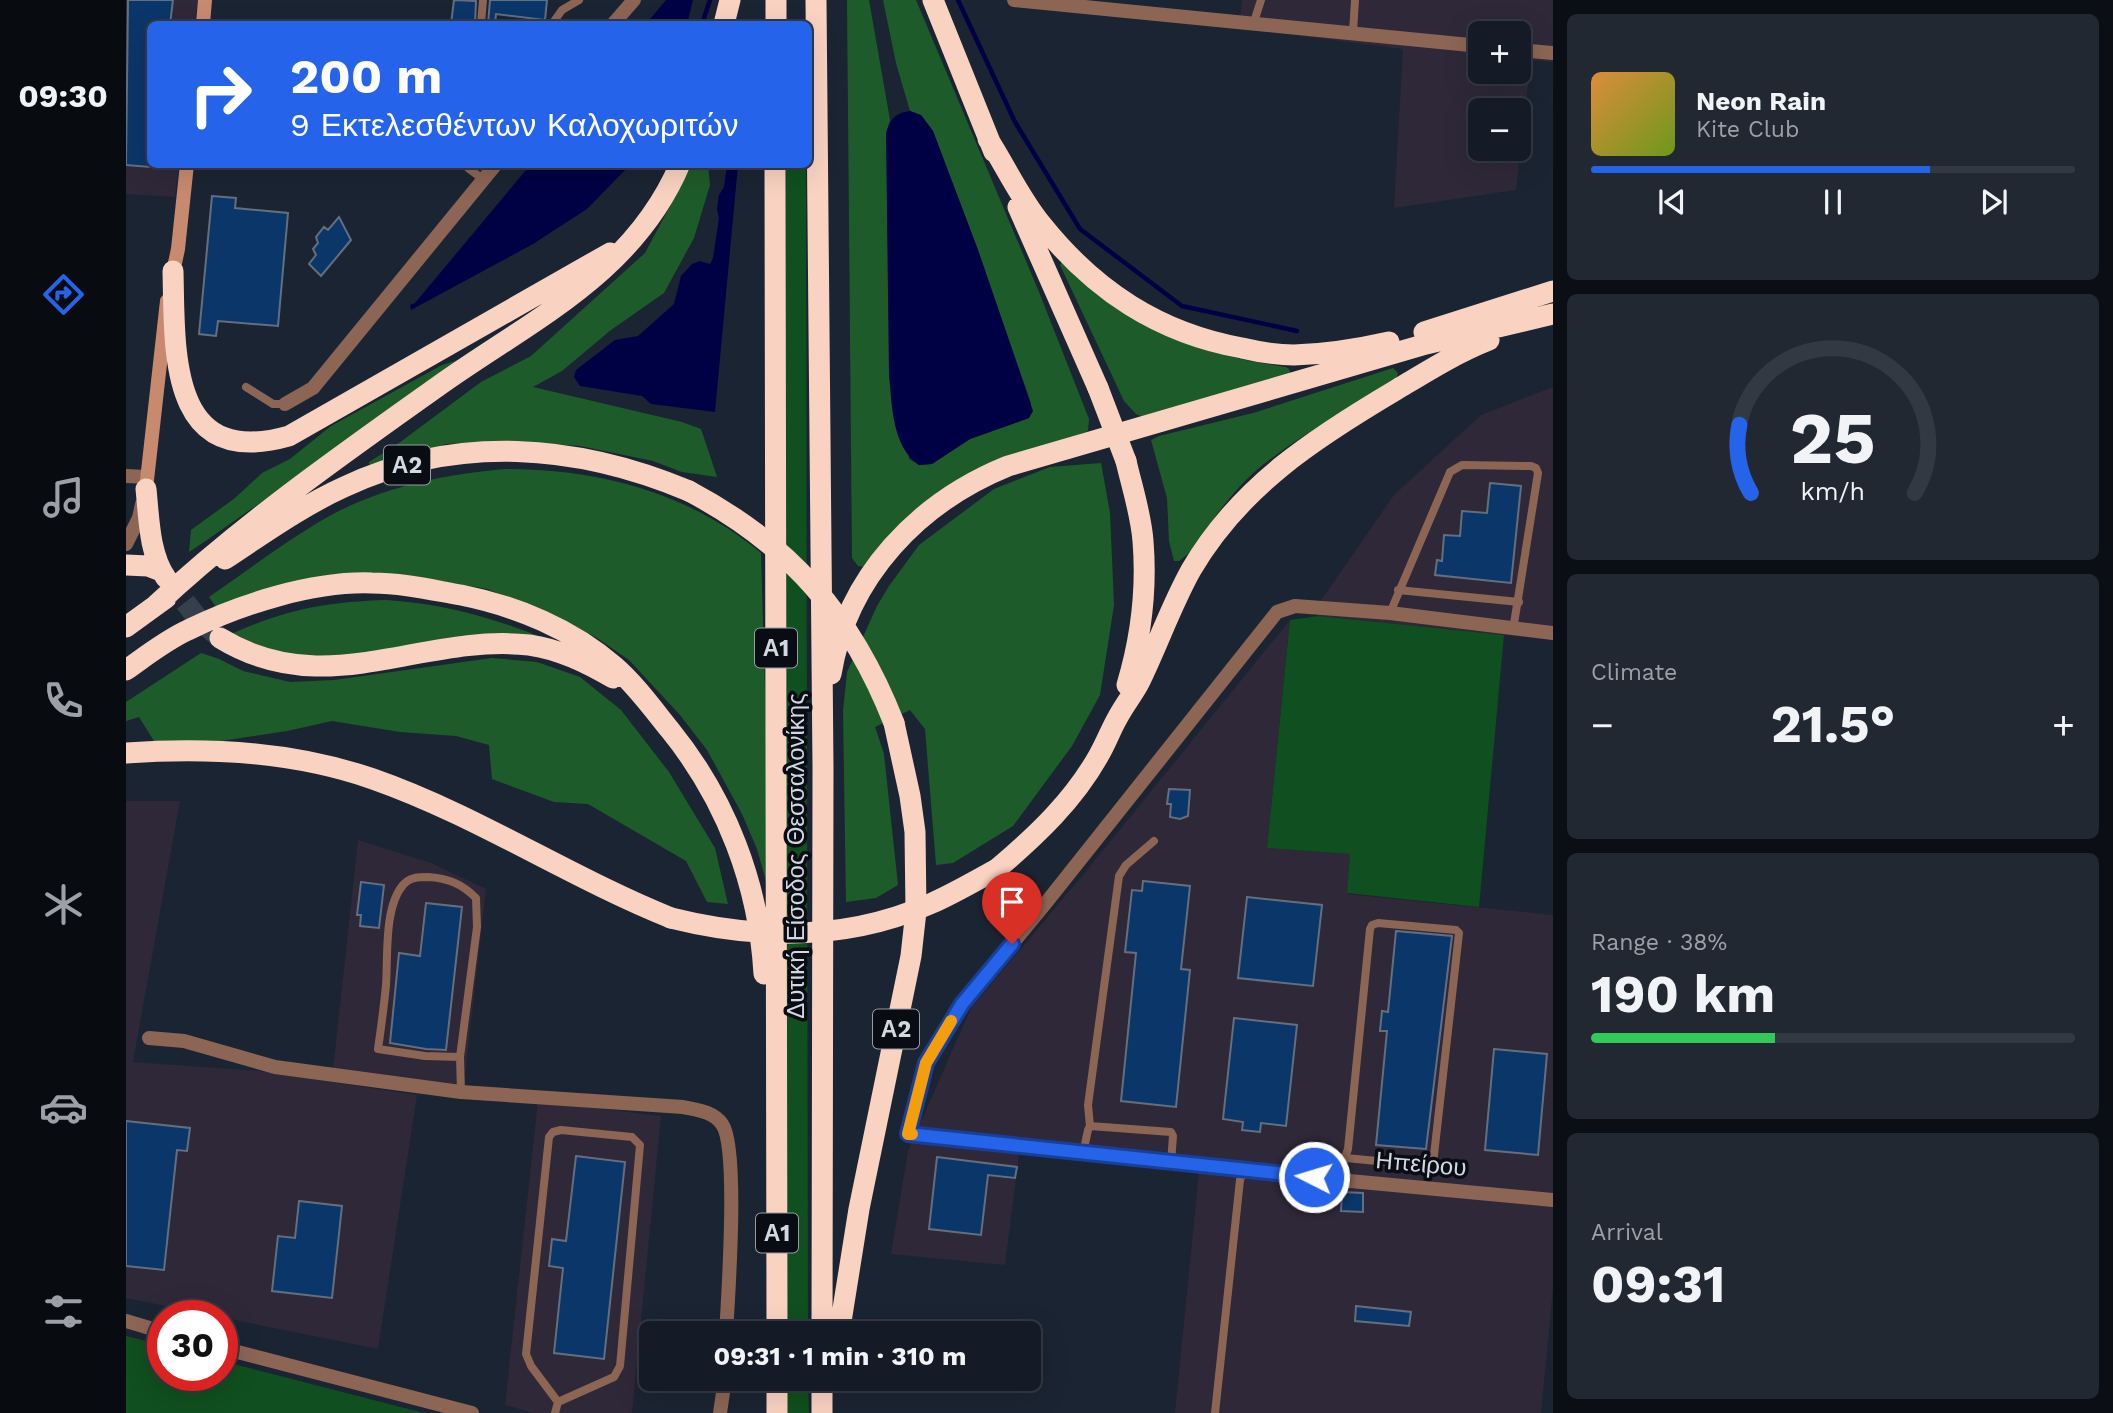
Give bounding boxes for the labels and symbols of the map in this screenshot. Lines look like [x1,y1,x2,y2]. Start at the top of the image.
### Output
road number: Α2 [384,446,430,485]
road number: Α1 [755,628,797,668]
street label: Δυτική Είσοδος Θεσσαλονίκης [782,693,810,1019]
pin [982,872,1042,944]
road number: Α2 [873,1010,919,1048]
position arrow [1277,1140,1351,1214]
street label: Ηπείρου [1374,1146,1468,1182]
road number: Α1 [756,1214,798,1252]
speed limit sign: 30 [147,1300,238,1391]

